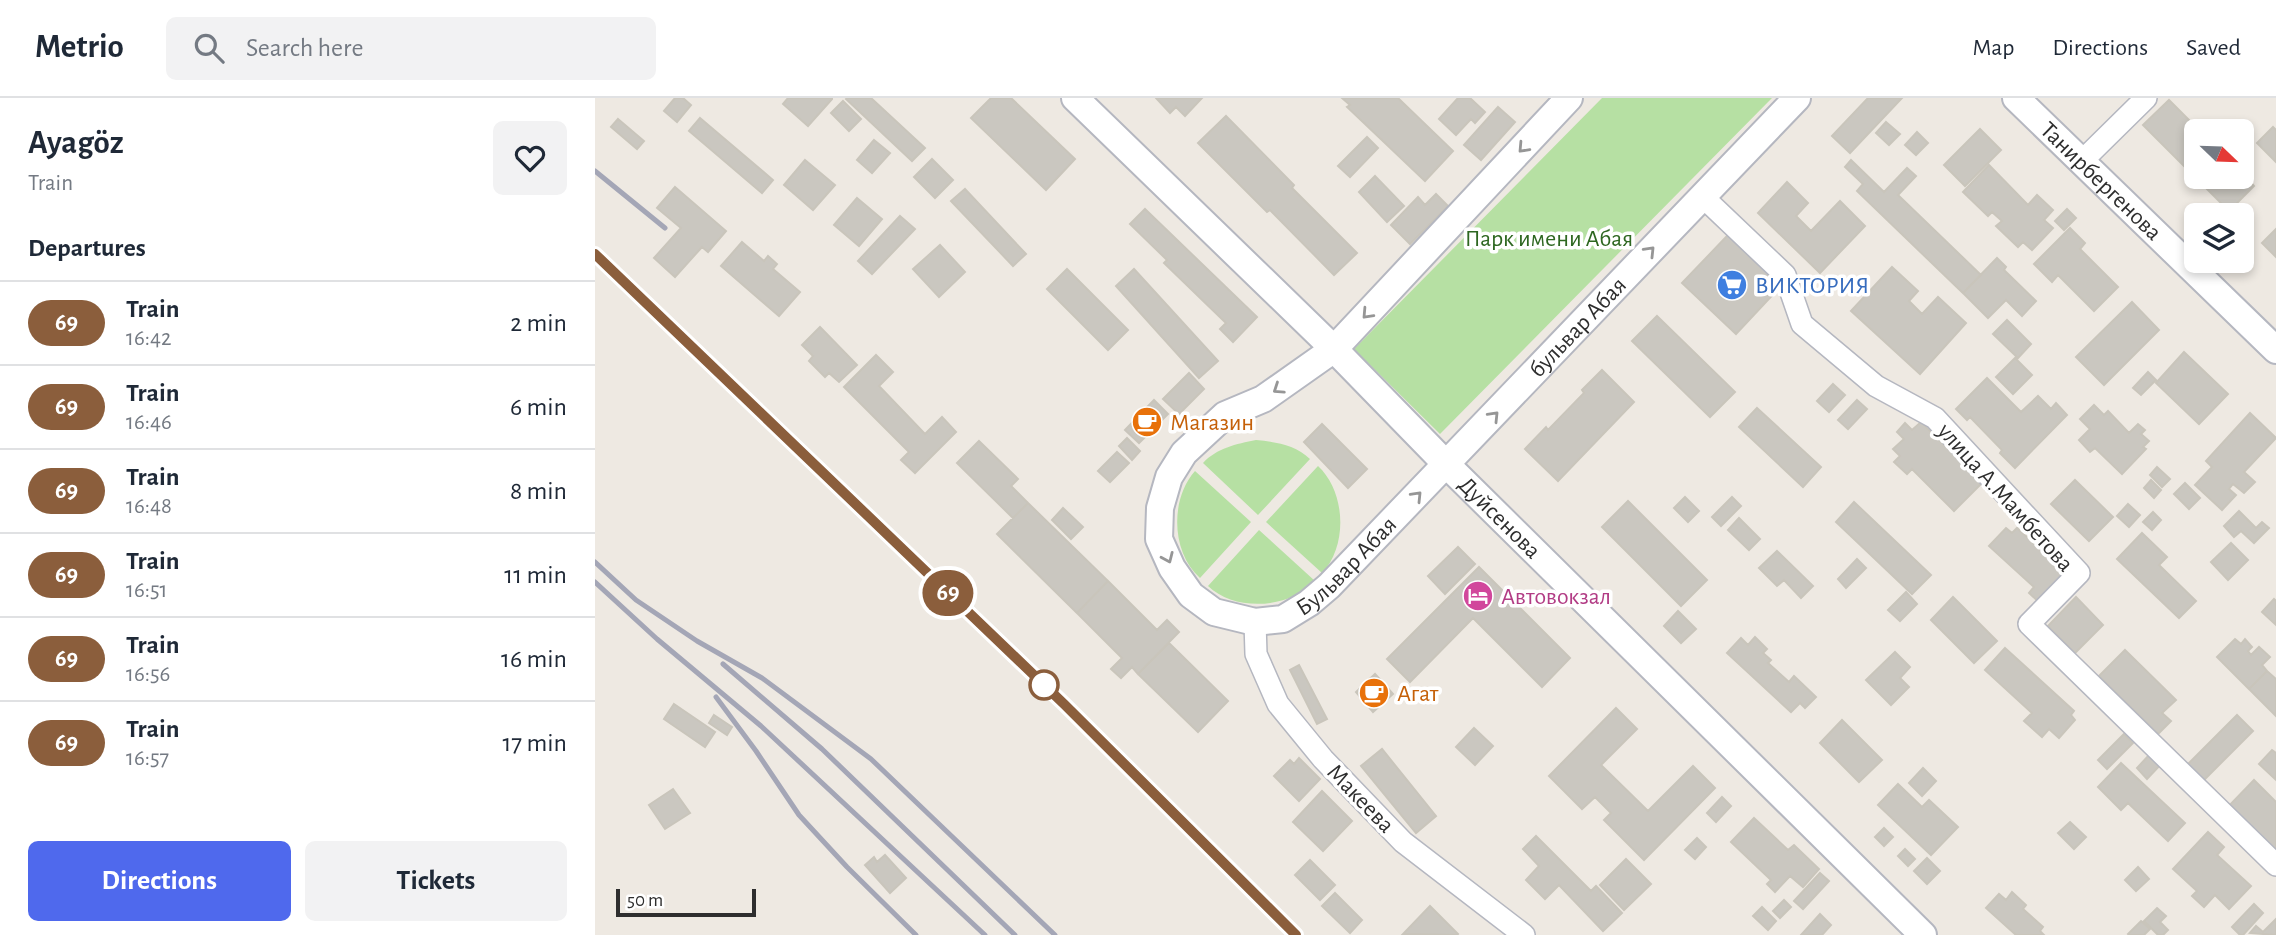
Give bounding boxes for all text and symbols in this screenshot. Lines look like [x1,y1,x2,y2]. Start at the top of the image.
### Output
search box [166,17,656,80]
icon: search [190,29,228,67]
text: Metrio [35,31,124,64]
text: Search here [246,35,363,61]
text: Map [1972,36,2014,60]
text: Directions [2052,36,2148,60]
text: Saved [2186,36,2241,60]
street label: Танирбергенова [2036,118,2166,245]
north arrow [2184,119,2254,189]
map controls [2184,119,2254,273]
button: heart [493,121,567,195]
text: Ayagöz [28,127,124,160]
one-way arrow [1518,140,1531,153]
text: Train [28,172,73,195]
button: layers [2184,203,2254,273]
park label: Парк имени Абая [1465,227,1633,251]
text: Departures [28,235,146,261]
one-way arrow [1642,246,1655,259]
supermarket icon: ВИКТОРИЯ [1715,268,1749,302]
street label: бульвар Абая [1525,273,1631,382]
place label: ВИКТОРИЯ [1755,274,1869,298]
text: Train [126,296,179,322]
one-way arrow [1363,306,1375,319]
text: 2 min [510,310,567,336]
text: 69 [55,311,78,335]
text: 16:42 [126,327,172,350]
text: Train [126,380,179,406]
one-way arrow [1273,381,1286,393]
text: 6 min [510,394,567,420]
text: 69 [55,395,78,419]
cafe icon: Магазин [1130,405,1164,439]
text: 16:46 [126,411,172,434]
place label: Магазин [1170,411,1254,435]
one-way arrow [1485,411,1498,424]
street label: улица А.Мамбетова [1932,418,2078,576]
text: Train [126,464,179,490]
street label: Дуйсенова [1453,473,1545,563]
text: 8 min [510,478,567,504]
text: 69 [55,479,78,503]
one-way arrow [1409,491,1422,504]
text: 16:48 [126,495,172,518]
street label: Бульвар Абая [1292,513,1402,621]
text: Train [126,548,179,574]
one-way arrow [1160,550,1174,563]
text: 11 min [504,562,567,588]
text: 69 [55,563,78,587]
line badge: 69 [917,570,979,616]
text: 16:51 [126,579,168,602]
hotel icon: Автовокзал [1461,579,1495,613]
text: 69 [936,581,960,605]
place label: Автовокзал [1501,585,1611,609]
text: Train [126,632,179,658]
text: 16 min [501,646,567,672]
text: 69 [55,647,78,671]
text: 16:56 [126,663,170,686]
unlabelled marker [1029,670,1059,700]
cafe icon: Агат [1357,676,1391,710]
place label: Агат [1397,682,1439,706]
text: Train [126,716,179,742]
text: 17 min [502,730,567,756]
text: 69 [55,731,78,755]
text: 16:57 [126,747,169,770]
street label: Макеева [1322,760,1398,838]
button: Directions [28,841,291,921]
button: Tickets [305,841,567,921]
scale bar [616,886,756,918]
text: 50 m [627,891,663,910]

